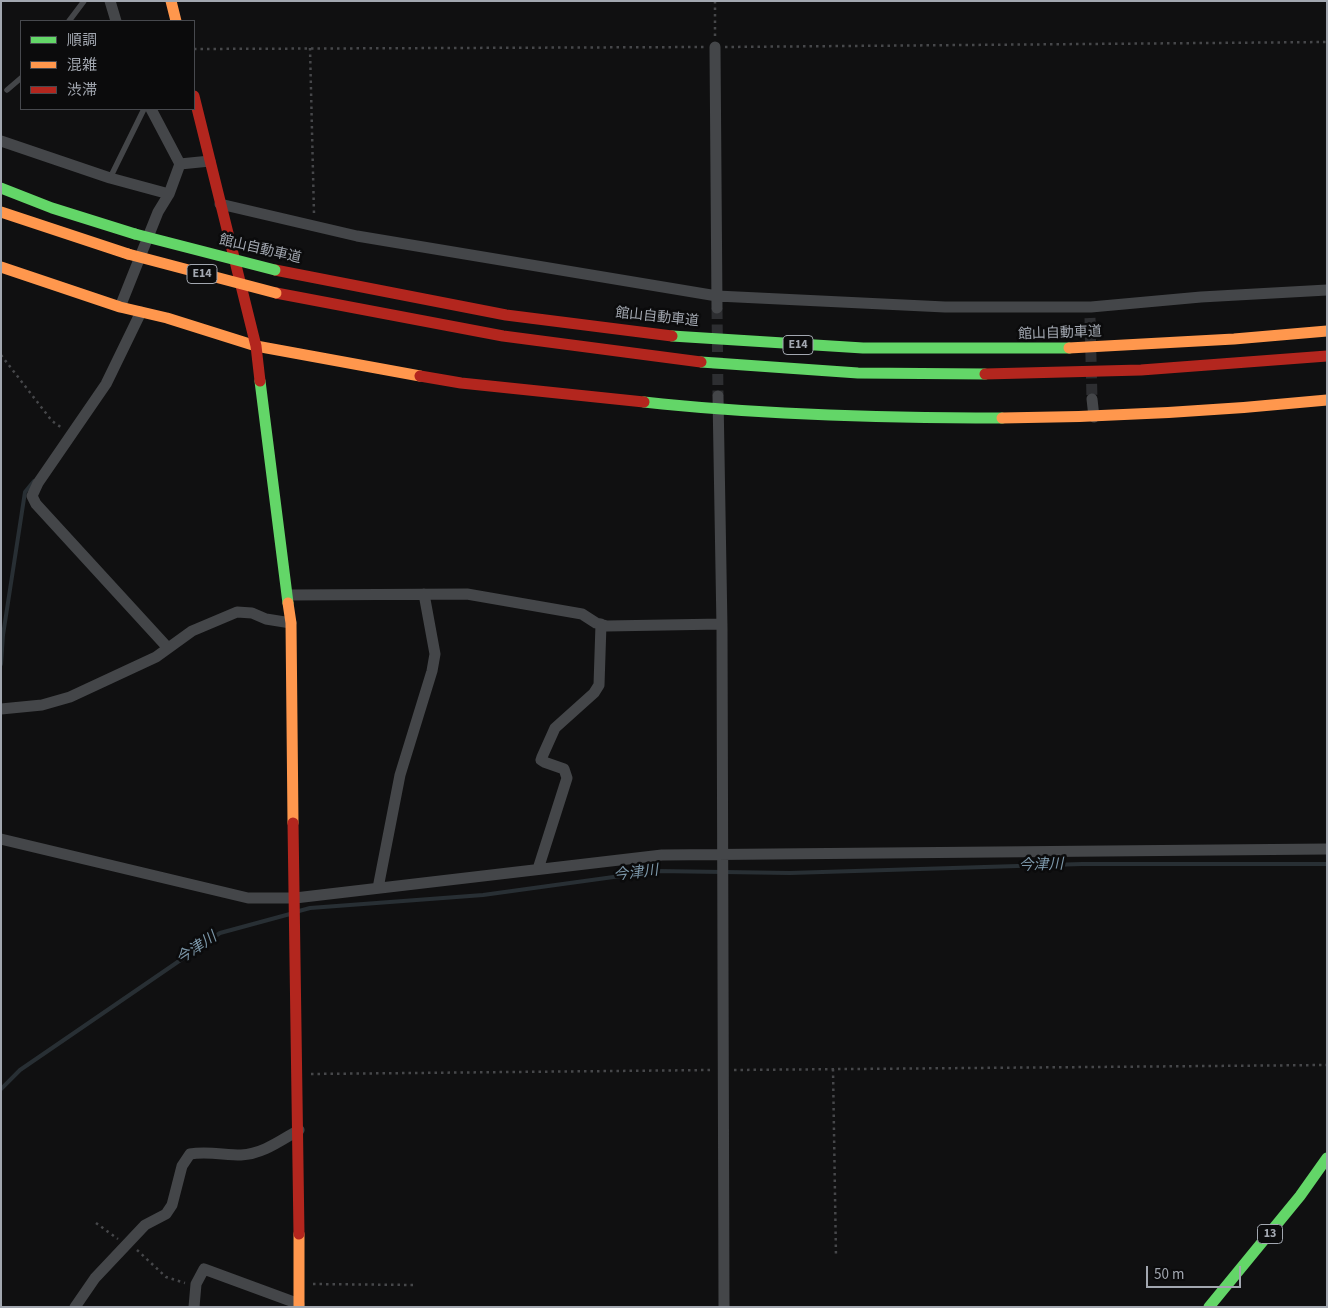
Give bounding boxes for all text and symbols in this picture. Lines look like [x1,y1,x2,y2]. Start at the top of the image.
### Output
legend [20,20,195,110]
text: 順調 [67,30,97,51]
text: 混雑 [67,55,97,76]
text: 渋滞 [67,80,97,101]
street label: 館山自動車道 [217,232,303,268]
road number: E14 [187,264,217,284]
street label: 館山自動車道 [614,305,700,331]
street label: 館山自動車道 [1018,324,1102,344]
road number: E14 [783,336,813,354]
water label: 今津川 [1018,856,1064,876]
water label: 今津川 [613,862,659,886]
water label: 今津川 [173,929,221,969]
road number: 13 [1258,1224,1282,1244]
scale bar [1148,1256,1243,1288]
text: 50 m [1154,1264,1184,1285]

